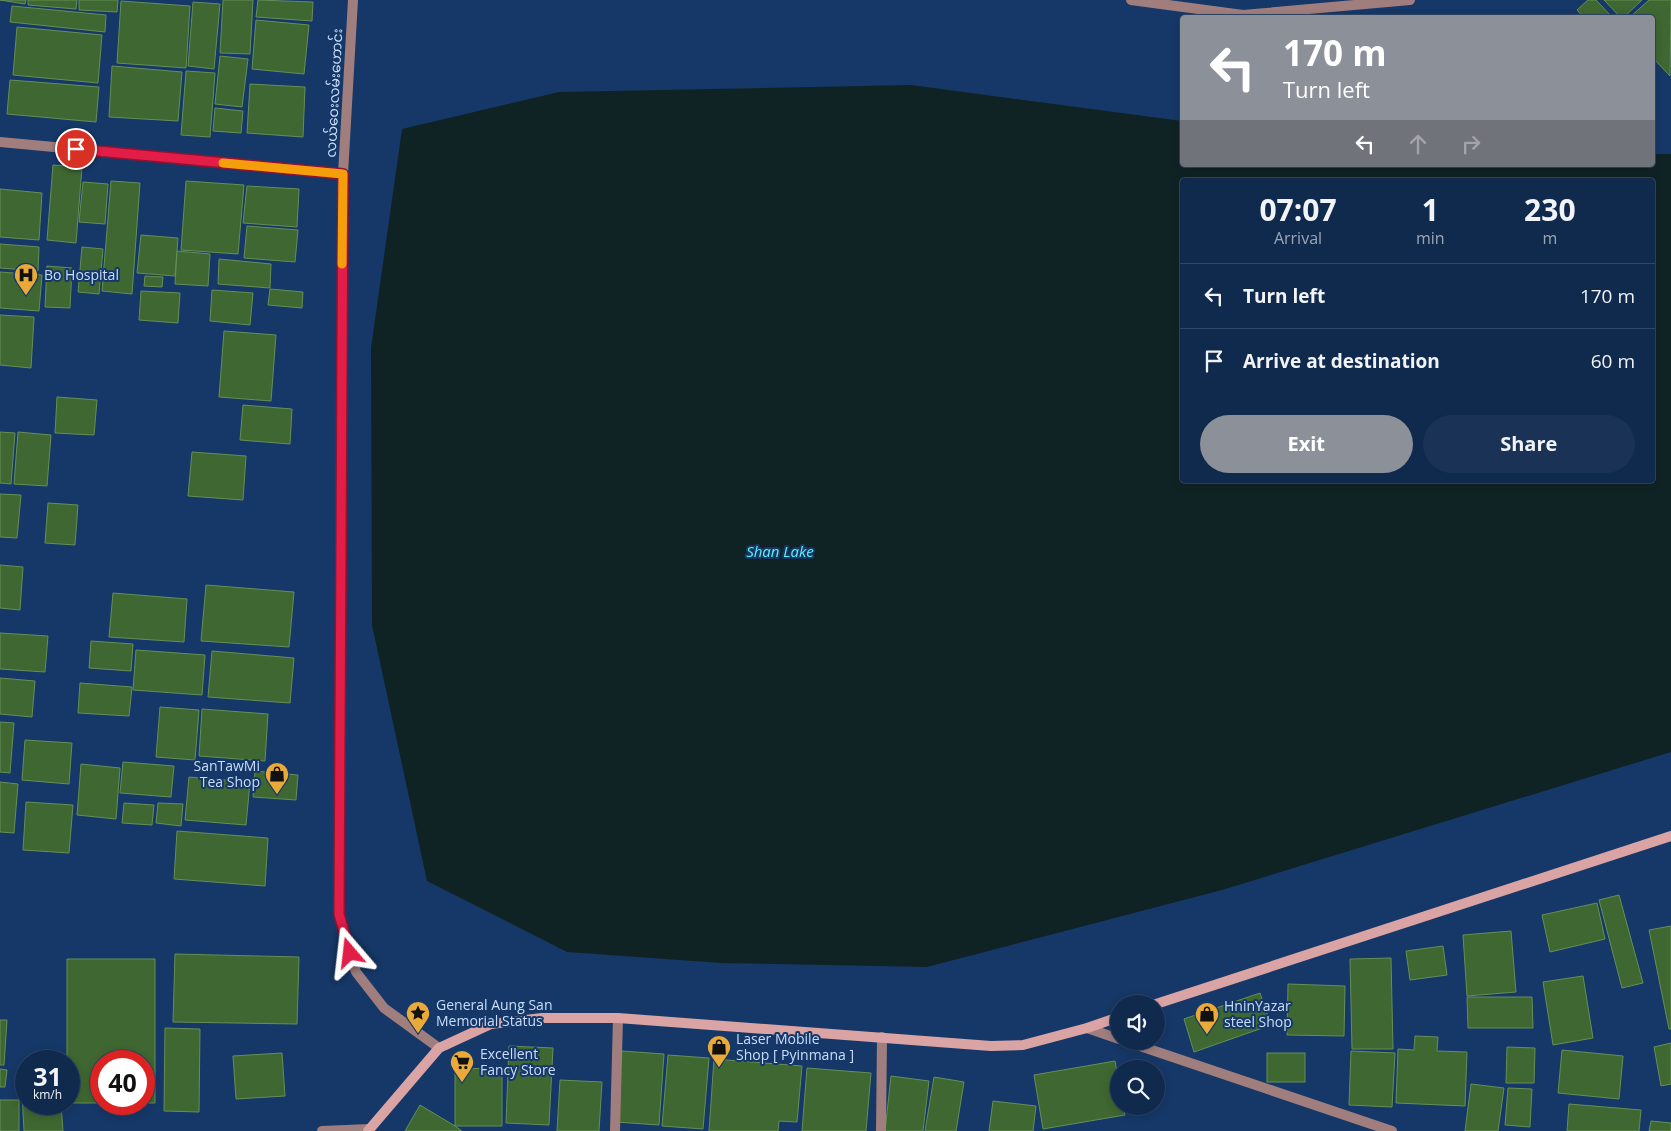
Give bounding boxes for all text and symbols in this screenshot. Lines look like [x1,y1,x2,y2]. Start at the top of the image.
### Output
street label: လယ်ဝေးလမ်းဟောင်း [321,28,346,158]
text: 170 m [1283,29,1387,76]
icon: left [1200,35,1265,100]
text: Turn left [1283,74,1370,104]
pin [55,128,97,170]
icon: left [1351,130,1379,158]
icon: ahead [1404,130,1432,158]
icon: right [1457,130,1485,158]
icon: arrive [62,135,90,163]
text: 07:07 [1259,189,1337,230]
text: 1 [1422,189,1439,230]
text: 230 [1524,189,1576,230]
text: Arrival [1274,227,1322,249]
text: min [1416,227,1445,249]
text: m [1542,227,1557,249]
hospital icon: Bo Hospital [13,262,39,296]
place label: Bo Hospital [44,265,119,284]
icon: left [1200,282,1228,310]
text: Turn left [1243,283,1325,309]
text: 170 m [1580,283,1635,309]
icon: arrive [1200,347,1228,375]
text: Arrive at destination [1243,348,1440,374]
text: 60 m [1591,348,1635,374]
button: Exit [1200,415,1413,473]
button: Share [1423,415,1635,473]
water label: Shan Lake [746,541,814,561]
place label: SanTawMi Tea Shop [193,756,260,791]
shop icon: SanTawMi Tea Shop [264,761,290,795]
position arrow [323,926,375,978]
place label: General Aung San Memorial Status [436,995,552,1030]
map controls [1110,995,1165,1115]
button: sound [1110,995,1165,1050]
place label: HninYazar steel Shop [1224,996,1292,1031]
place icon: General Aung San Memorial Status [405,1000,431,1034]
shop icon: HninYazar steel Shop [1194,1001,1220,1035]
place label: Laser Mobile Shop [ Pyinmana ] [736,1029,854,1064]
shop icon: Laser Mobile Shop [ Pyinmana ] [706,1034,732,1068]
place label: Excellent Fancy Store [480,1044,556,1079]
supermarket icon: Excellent Fancy Store [449,1049,475,1083]
speed limit sign: 40 [90,1050,155,1115]
text: 31 [33,1059,62,1093]
button: search [1110,1060,1165,1115]
text: km/h [33,1086,62,1103]

